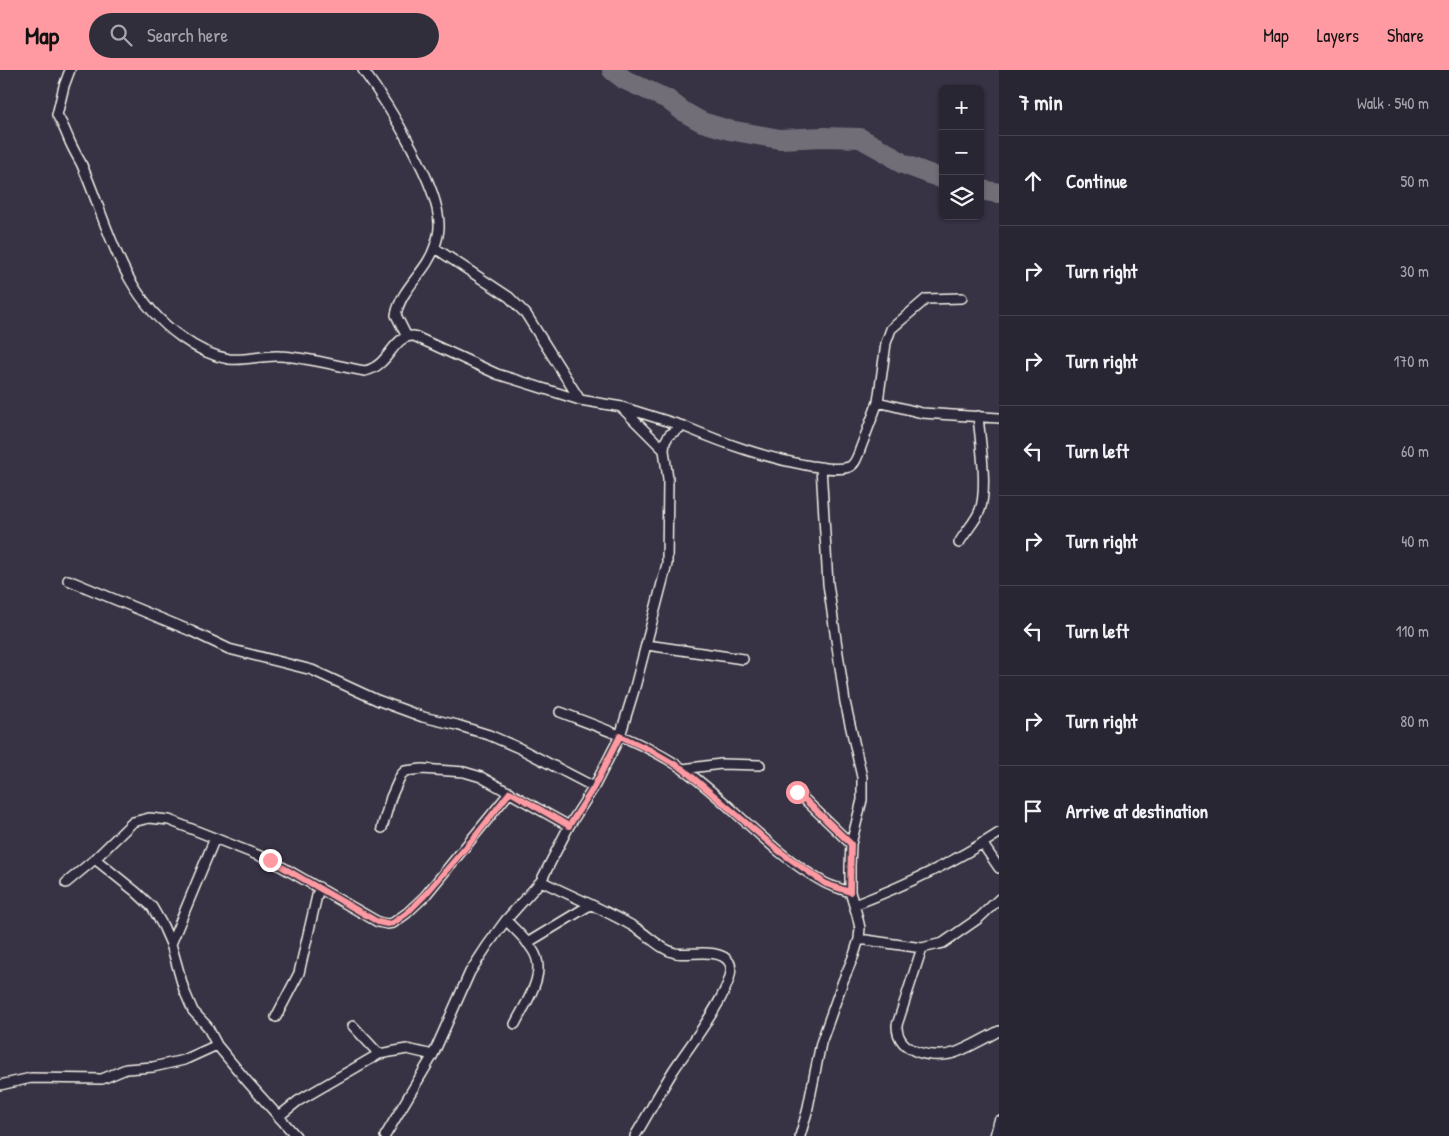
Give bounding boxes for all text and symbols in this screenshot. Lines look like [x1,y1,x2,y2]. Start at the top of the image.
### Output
search box [89,13,439,58]
text: Map [25,19,59,51]
icon: search [107,21,135,49]
text: Search here [147,22,228,48]
text: Map [1263,23,1289,48]
text: Layers [1317,23,1359,48]
text: Share [1387,23,1424,48]
map controls [939,85,984,220]
button: + [939,85,984,130]
text: 7 min [1019,88,1063,117]
text: Walk · 540 m [1357,92,1429,114]
button: − [939,130,984,175]
icon: ahead [1019,167,1047,195]
text: Continue [1066,168,1127,194]
text: 50 m [1401,170,1429,192]
button: layers [939,175,984,220]
icon: right [1019,257,1047,285]
text: Turn right [1066,258,1137,284]
text: 30 m [1400,260,1429,282]
icon: right [1019,347,1047,375]
text: Turn right [1066,348,1137,374]
text: 170 m [1394,350,1429,372]
icon: left [1019,437,1047,465]
text: Turn left [1066,438,1129,464]
text: 60 m [1401,440,1429,462]
icon: right [1019,527,1047,555]
text: Turn right [1066,528,1137,554]
text: 40 m [1401,530,1429,552]
icon: left [1019,617,1047,645]
text: Turn left [1066,618,1129,644]
text: 110 m [1396,620,1429,642]
icon: right [1019,707,1047,735]
text: Turn right [1066,708,1137,734]
text: 80 m [1400,710,1429,732]
route start [786,781,809,804]
icon: arrive [1019,797,1047,825]
text: Arrive at destination [1066,798,1208,824]
route end [259,849,282,872]

